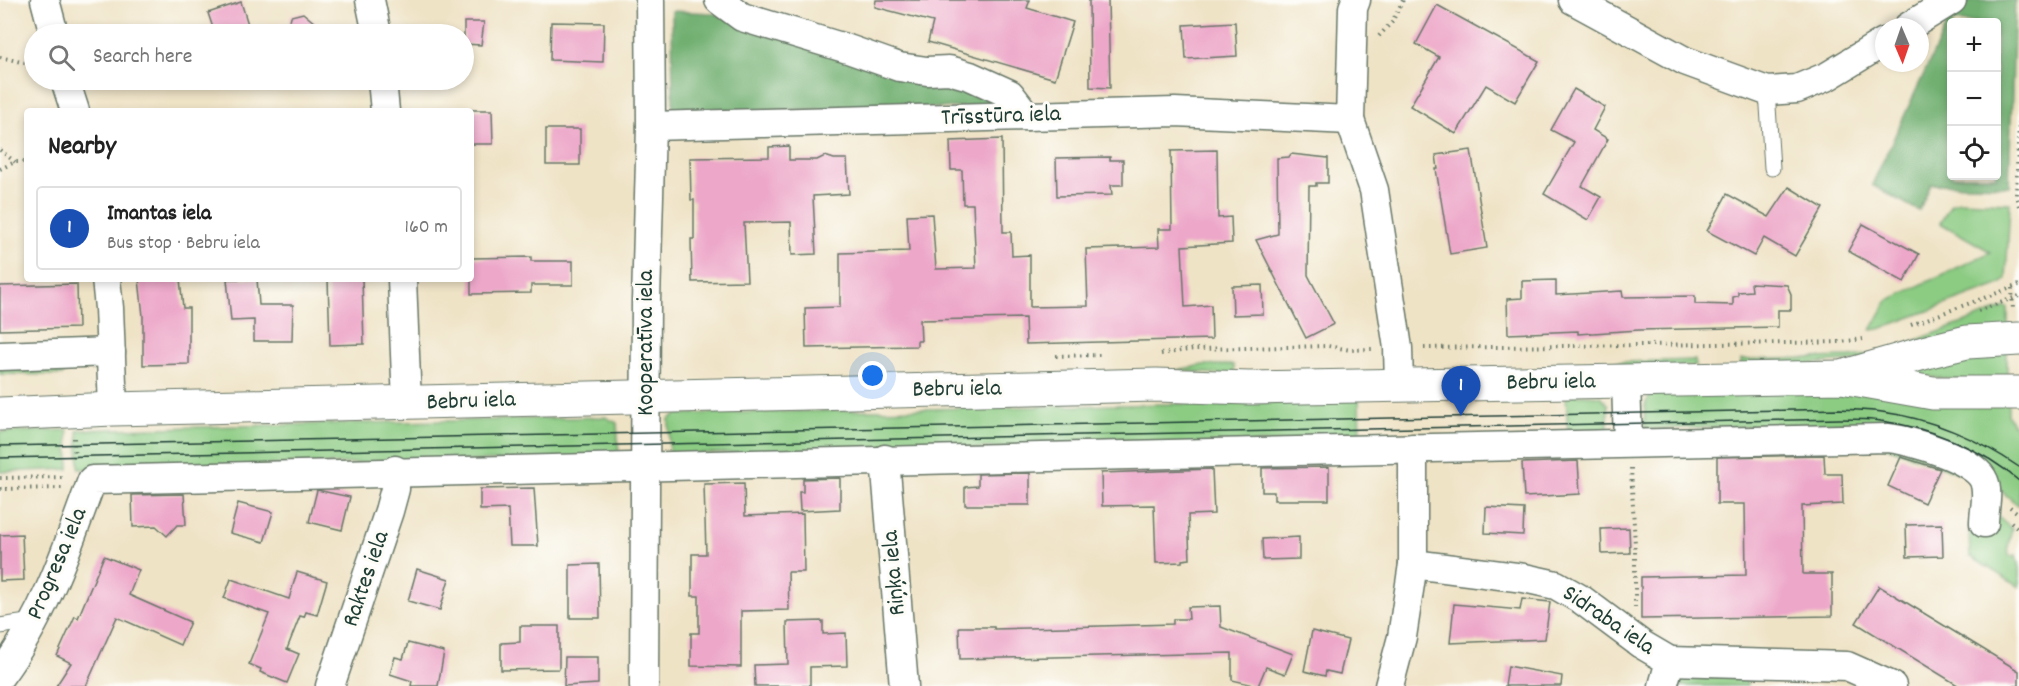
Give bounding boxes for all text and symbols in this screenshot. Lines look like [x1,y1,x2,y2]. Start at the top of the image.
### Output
north arrow [1875,18,1929,72]
map controls [1947,18,2001,180]
button: + [1947,18,2001,72]
search box [24,24,474,90]
icon: search [45,41,78,74]
text: Search here [93,42,192,73]
button: − [1947,72,2001,126]
street label: Trīsstūra iela [940,98,1062,136]
button: locate [1947,126,2001,180]
text: Nearby [48,129,116,166]
text: Imantas iela [107,199,211,230]
text: 1 [67,214,72,242]
text: 160 m [405,214,448,242]
text: Bus stop · Bebru iela [107,230,260,258]
street label: Kooperatīva iela [630,269,664,416]
your location [858,361,887,390]
street label: Bebru iela [1506,365,1597,401]
pin: 1 [1442,366,1480,416]
street label: Bebru iela [912,372,1003,408]
street label: Bebru iela [426,383,517,421]
street label: Progresa iela [19,502,97,626]
street label: Raktes iela [335,526,400,632]
street label: Riņķa iela [874,528,916,617]
street label: Sidraba iela [1555,577,1662,665]

